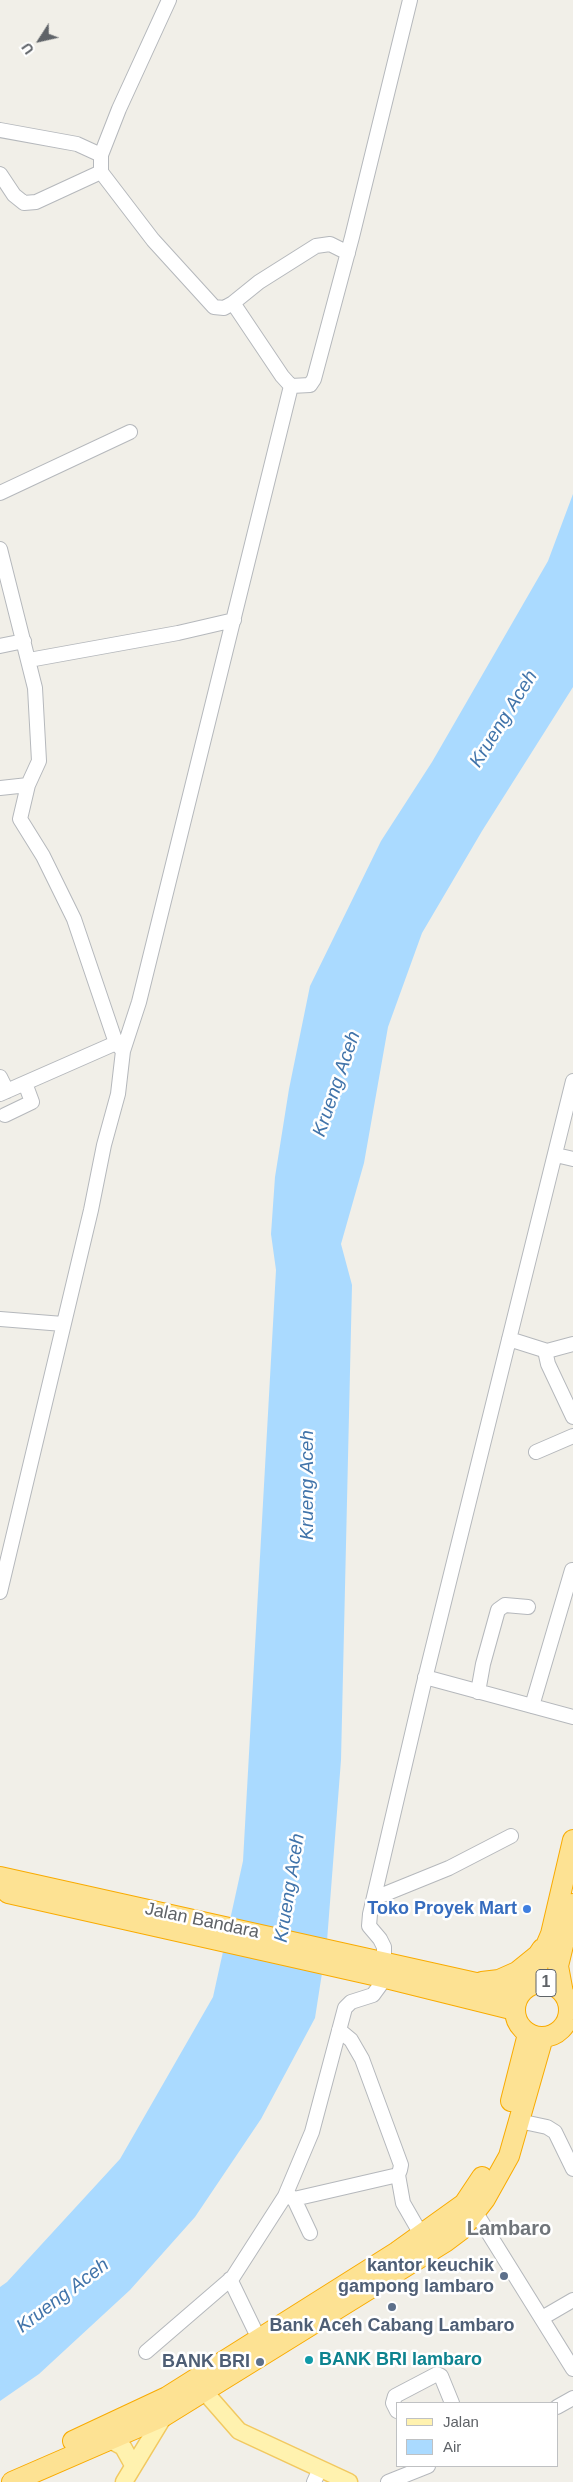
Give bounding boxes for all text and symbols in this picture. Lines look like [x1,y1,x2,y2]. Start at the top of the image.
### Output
north arrow [15,15,65,65]
text: U [18,40,37,57]
water label: Krueng Aceh [465,666,543,772]
water label: Krueng Aceh [308,1028,366,1140]
water label: Krueng Aceh [297,1430,319,1540]
water label: Krueng Aceh [270,1832,310,1944]
street label: Jalan Bandara [143,1898,261,1944]
place label: Toko Proyek Mart [367,1898,517,1920]
marker: Toko Proyek Mart [521,1903,533,1915]
road number: 1 [536,1970,556,1996]
district label: Lambaro [467,2217,551,2241]
water label: Krueng Aceh [12,2254,114,2338]
place label: kantor keuchik gampong lambaro [338,2255,494,2298]
marker: kantor keuchik gampong lambaro [498,2270,510,2282]
marker: Bank Aceh Cabang Lambaro [386,2301,398,2313]
place label: Bank Aceh Cabang Lambaro [269,2315,515,2337]
place label: BANK BRI lambaro [319,2349,482,2371]
place label: BANK BRI [162,2351,250,2373]
marker: BANK BRI lambaro [303,2354,315,2366]
marker: BANK BRI [254,2356,266,2368]
legend [396,2402,558,2467]
text: Jalan [443,2413,479,2430]
text: Air [443,2438,461,2455]

